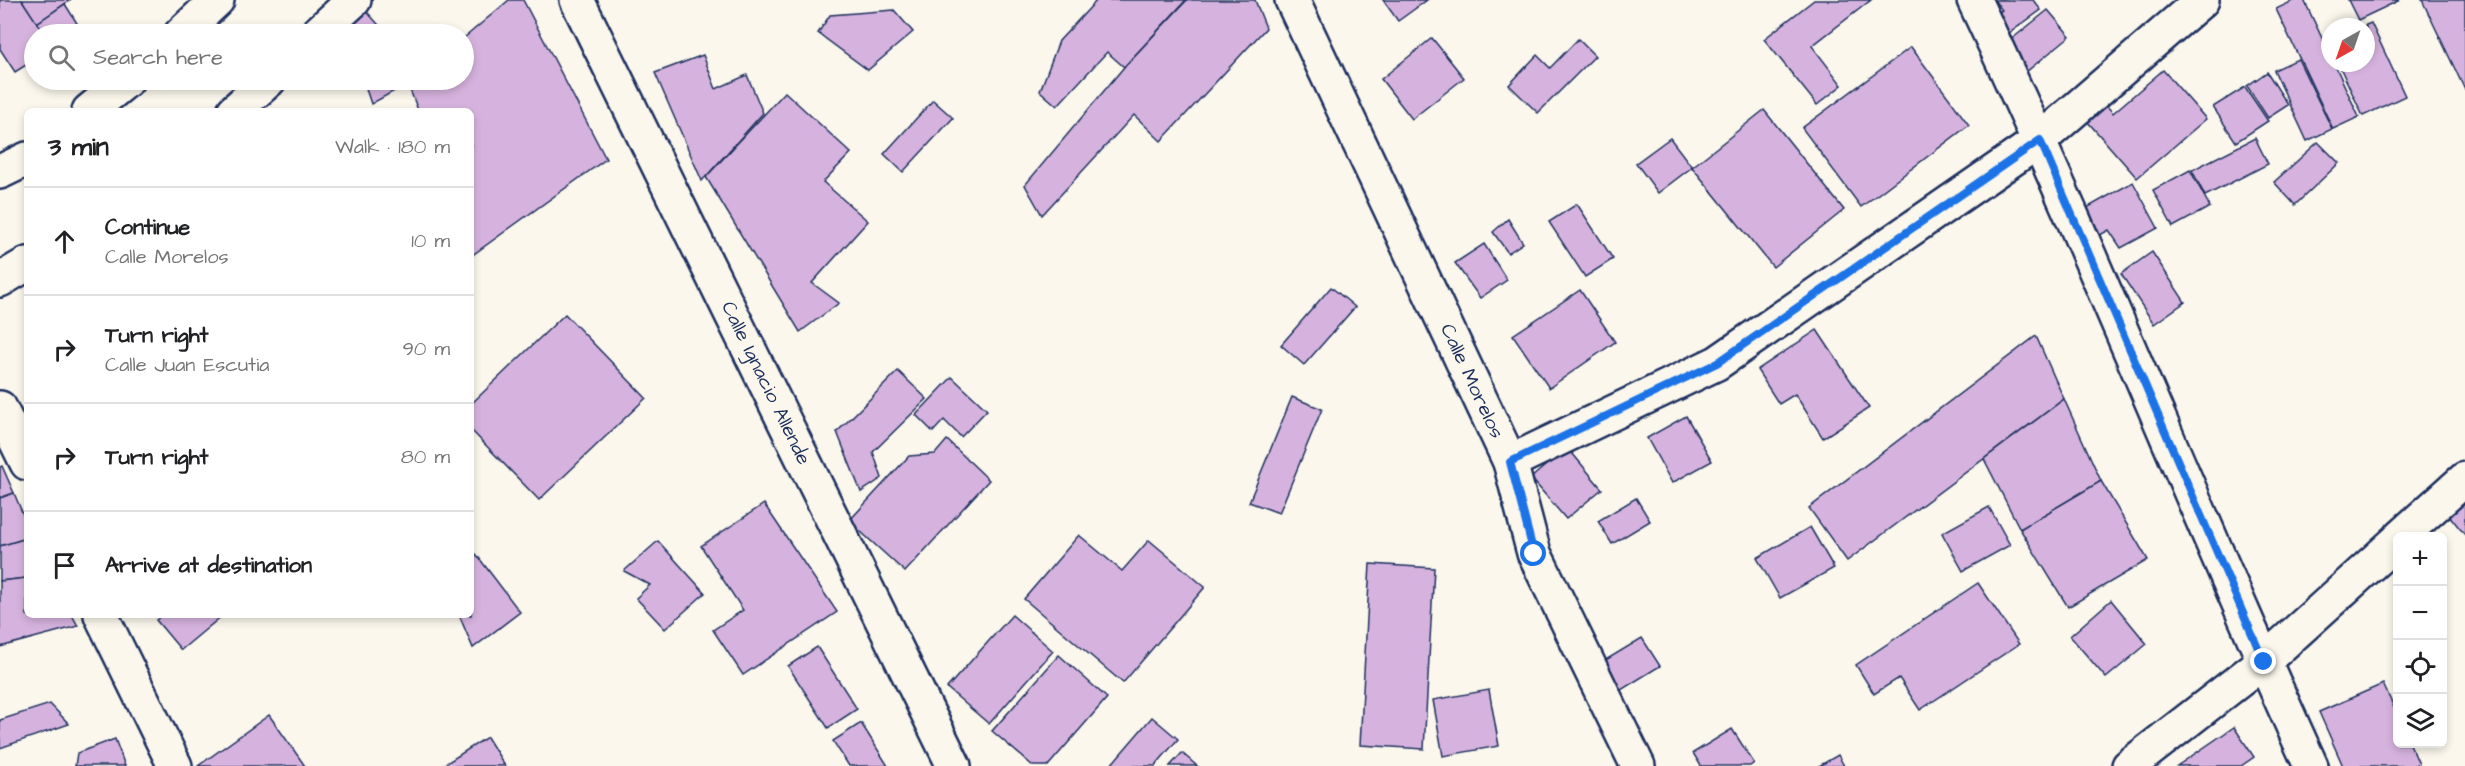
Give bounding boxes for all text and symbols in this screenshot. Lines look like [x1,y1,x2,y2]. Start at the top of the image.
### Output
north arrow [2321,18,2375,72]
search box [24,24,474,90]
icon: search [45,41,78,74]
text: Search here [93,42,223,73]
text: 3 min [48,129,109,165]
text: Walk · 180 m [335,133,450,161]
text: Continue [105,212,190,243]
icon: ahead [48,225,81,258]
text: 10 m [411,227,450,255]
text: Calle Morelos [105,243,229,271]
street label: Calle Ignacio Allende [713,296,818,470]
street label: Calle Morelos [1433,319,1511,443]
text: Turn right [105,320,208,351]
icon: right [48,333,81,366]
text: 90 m [402,335,450,363]
text: Calle Juan Escutia [105,351,269,379]
icon: right [48,441,81,474]
text: Turn right [105,442,208,473]
text: 80 m [401,443,450,471]
map controls [2393,532,2447,748]
button: + [2393,532,2447,586]
route start [1520,540,1546,566]
icon: arrive [48,549,81,582]
text: Arrive at destination [105,550,312,581]
button: − [2393,586,2447,640]
button: locate [2393,640,2447,694]
route end [2250,648,2276,674]
button: layers [2393,694,2447,748]

